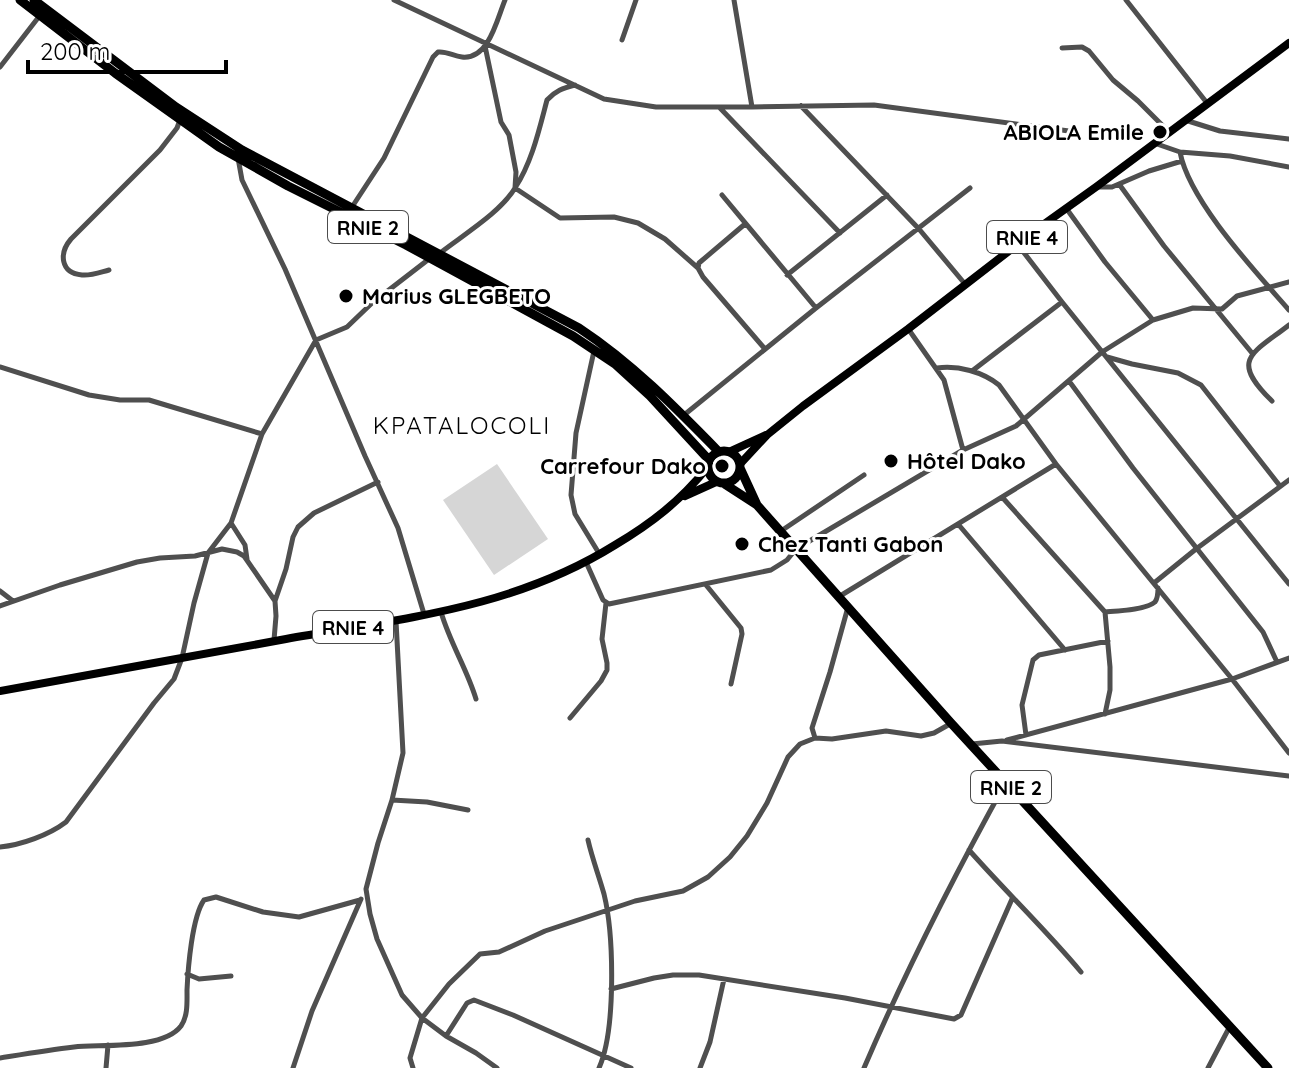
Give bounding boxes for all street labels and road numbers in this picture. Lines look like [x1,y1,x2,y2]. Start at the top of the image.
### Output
road number: RNIE 2 [328,211,408,243]
road number: RNIE 4 [987,221,1067,253]
road number: RNIE 4 [313,611,393,643]
road number: RNIE 2 [971,771,1051,803]

